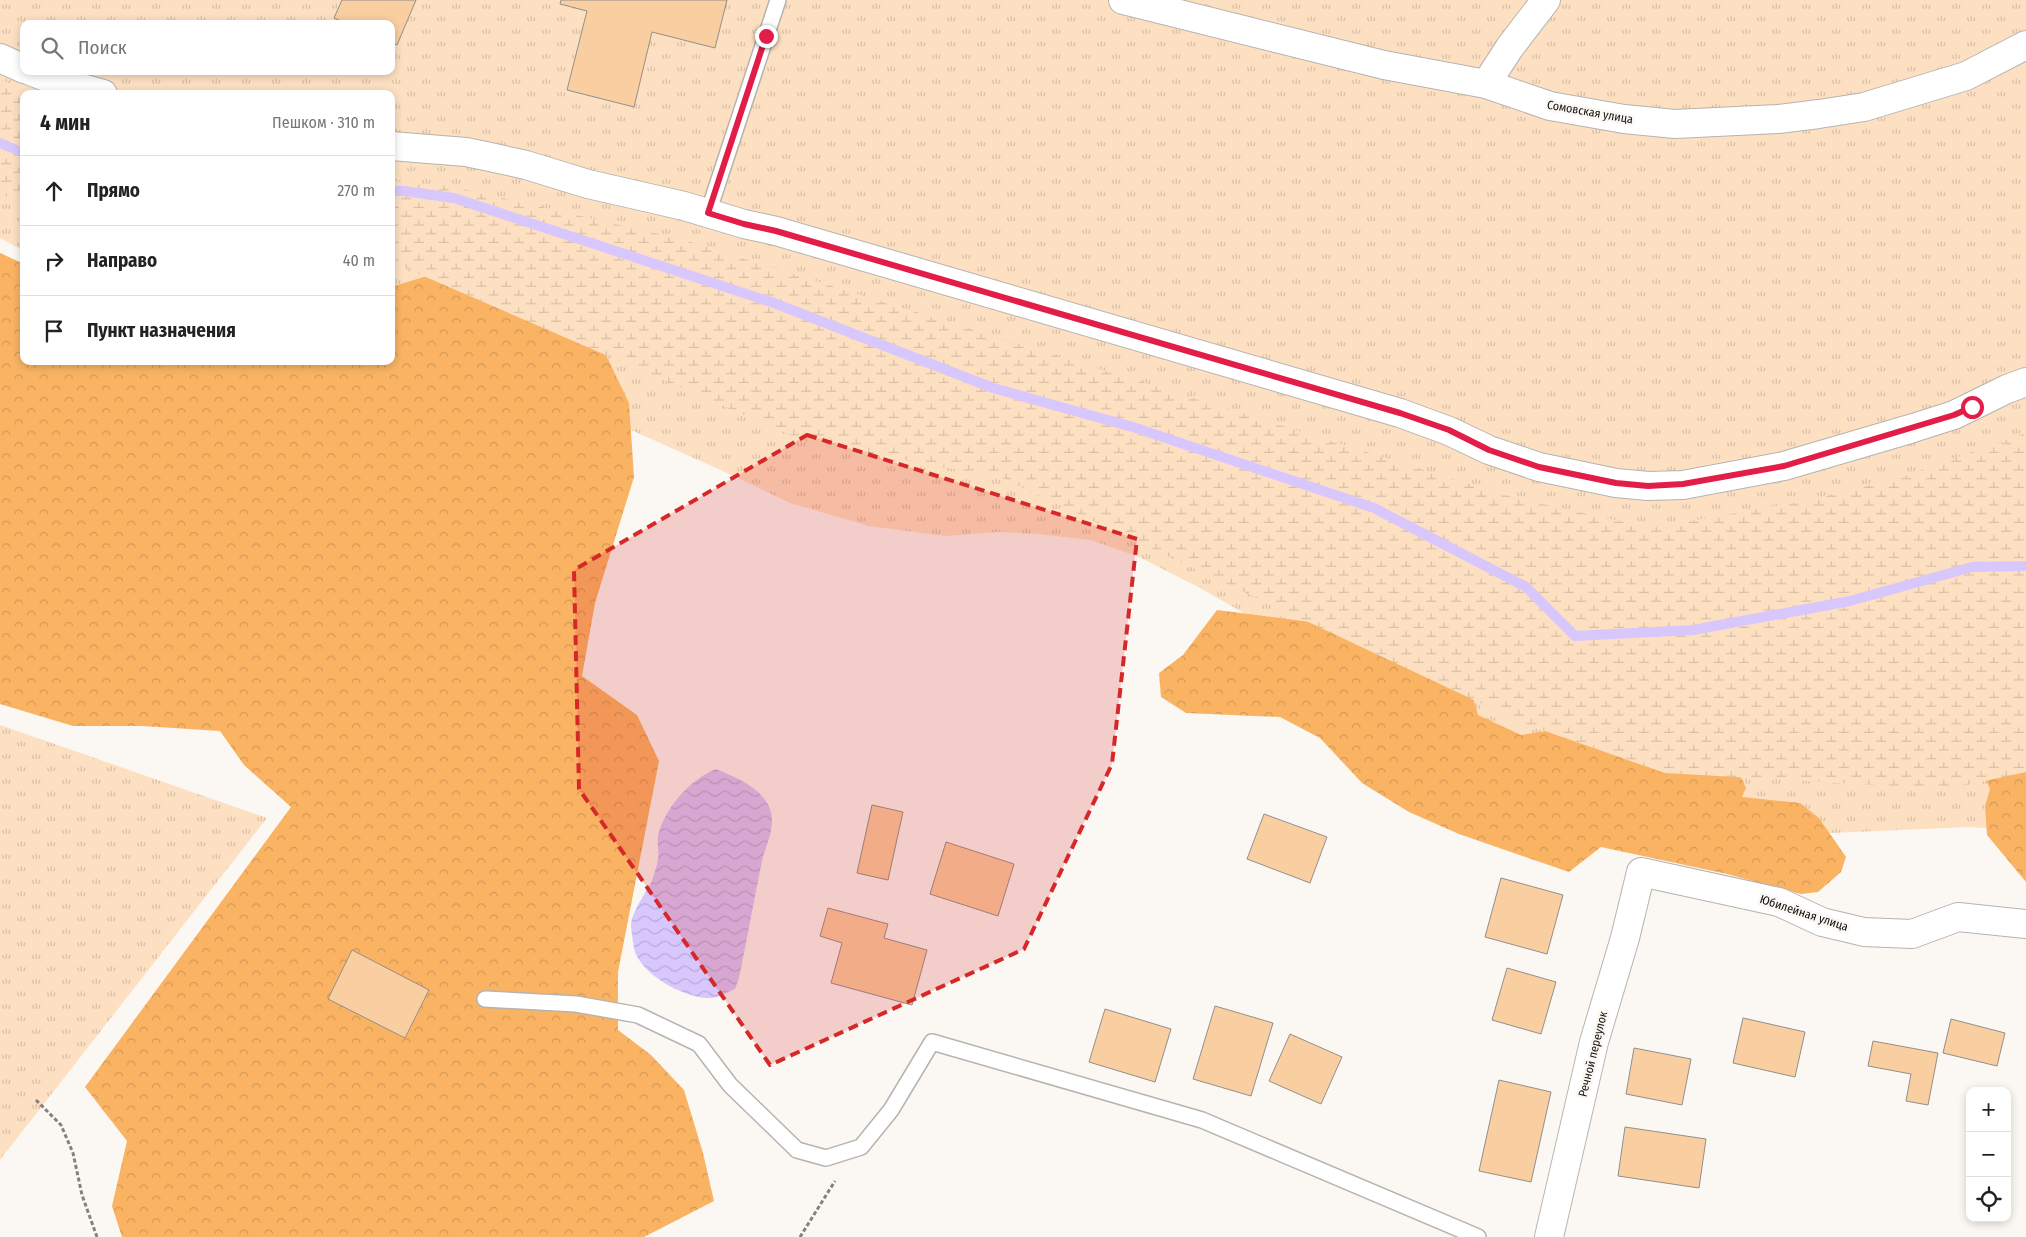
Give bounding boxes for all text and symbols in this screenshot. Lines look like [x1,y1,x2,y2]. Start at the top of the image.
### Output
search box [20,20,395,75]
route end [755,25,778,48]
icon: search [38,34,66,62]
text: Поиск [78,36,127,59]
street label: Сомовская улица [1546,98,1634,126]
text: 4 мин [40,110,90,136]
text: Пешком · 310 m [272,113,375,132]
icon: ahead [40,177,68,205]
text: Прямо [87,179,140,202]
text: 270 m [337,181,375,200]
icon: right [40,247,68,275]
text: Направо [87,249,157,272]
text: 40 m [343,251,375,270]
icon: arrive [40,317,68,345]
text: Пункт назначения [87,319,236,342]
route start [1961,396,1984,419]
street label: Юбилейная улица [1758,892,1850,934]
street label: Речной переулок [1576,1009,1610,1098]
map controls [1966,1087,2011,1222]
button: + [1966,1087,2011,1132]
button: − [1966,1132,2011,1177]
button: locate [1966,1177,2011,1222]

